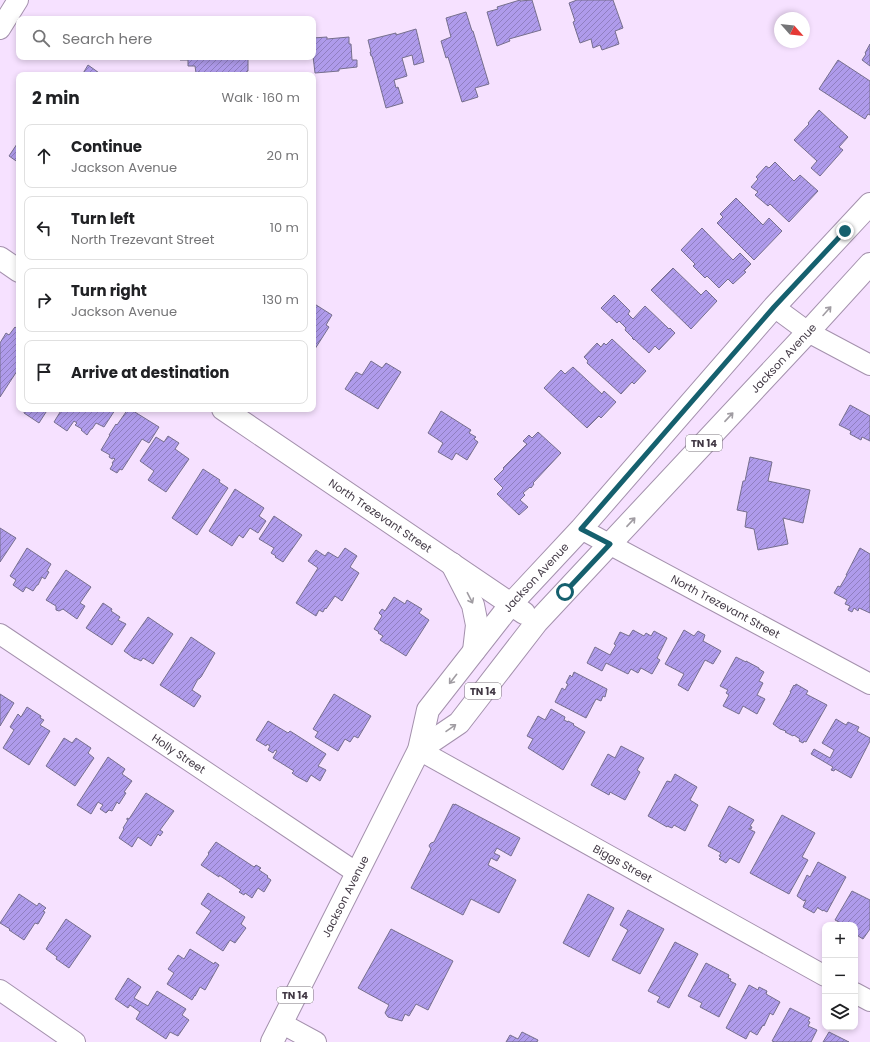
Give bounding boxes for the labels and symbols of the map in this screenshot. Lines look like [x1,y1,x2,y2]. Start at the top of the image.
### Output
north arrow [774,12,810,48]
route end [836,222,854,240]
one-way arrow [823,306,832,316]
street label: Jackson Avenue [747,320,820,396]
one-way arrow [725,412,734,422]
road number: TN 14 [686,435,722,451]
street label: North Trezevant Street [326,475,435,556]
one-way arrow [626,517,636,527]
street label: Jackson Avenue [500,539,572,616]
street label: North Trezevant Street [668,571,783,642]
route start [556,583,574,601]
one-way arrow [466,592,474,604]
one-way arrow [448,673,457,684]
road number: TN 14 [465,683,501,699]
one-way arrow [445,724,456,732]
street label: Holly Street [149,730,209,777]
street label: Biggs Street [590,840,655,886]
street label: Jackson Avenue [318,853,373,940]
road number: TN 14 [277,987,313,1003]

